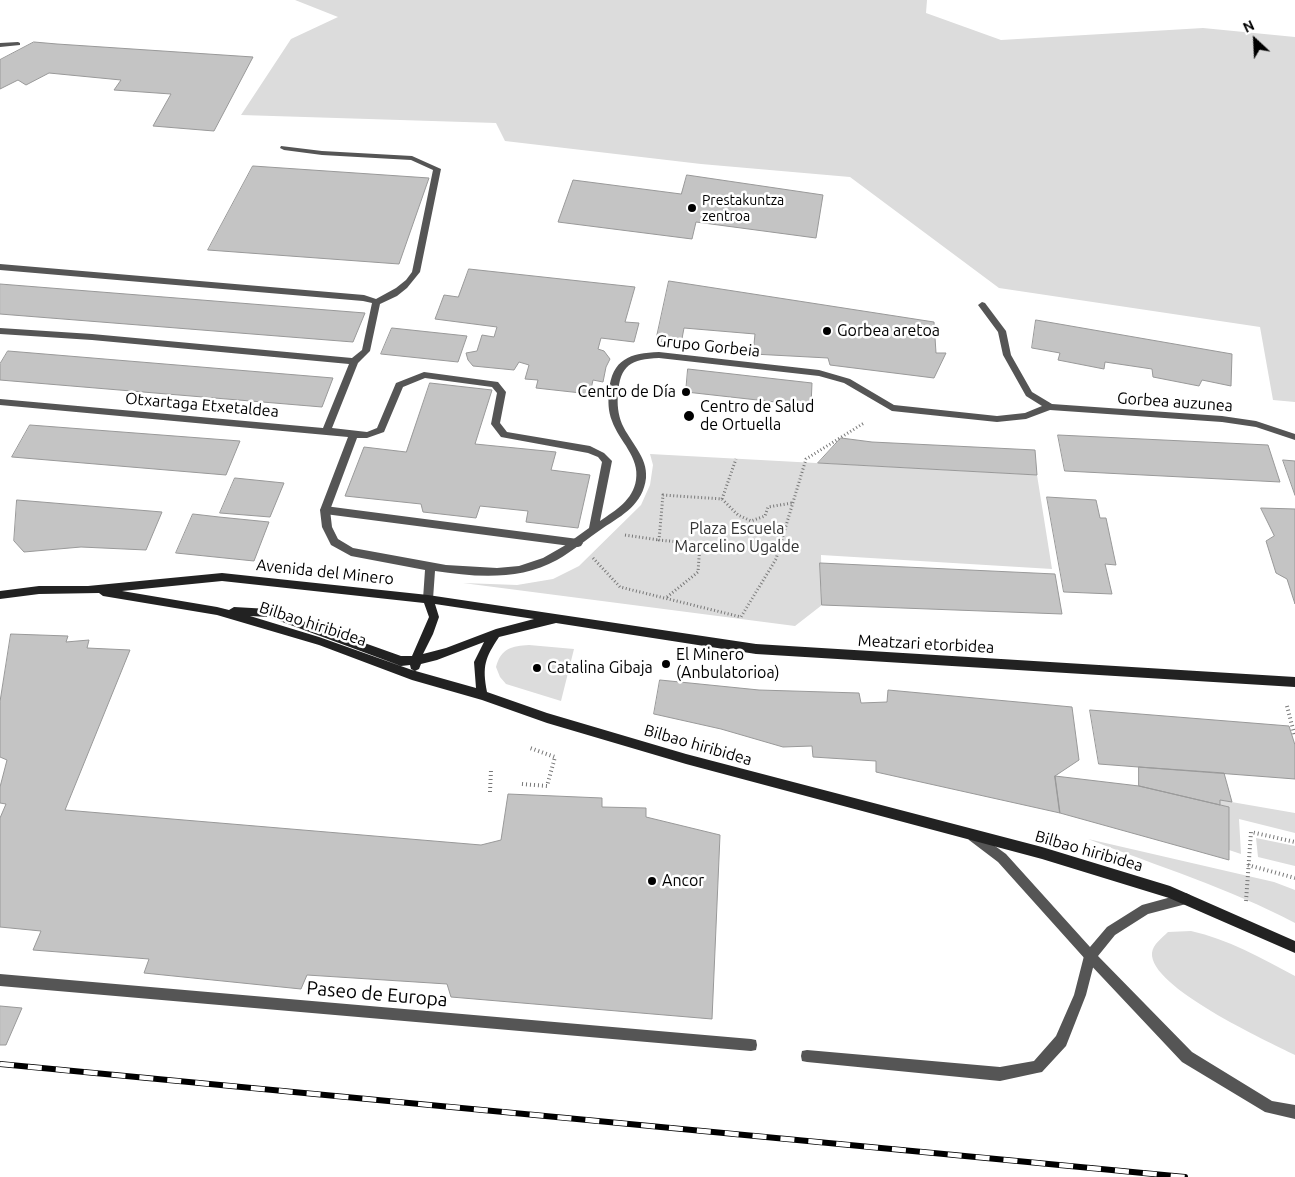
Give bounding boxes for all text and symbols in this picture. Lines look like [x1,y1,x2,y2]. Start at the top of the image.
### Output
north arrow [1230,15,1280,65]
text: N [1241,17,1257,36]
place label: Prestakuntza zentroa [702,192,784,224]
marker: Prestakuntza zentroa [686,202,698,214]
place label: Gorbea aretoa [837,321,940,341]
marker: Gorbea aretoa [821,325,833,337]
street label: Grupo Gorbeia [655,331,761,361]
place label: Centro de Día [578,382,676,402]
marker: Centro de Día [680,386,692,398]
street label: Gorbea auzunea [1116,388,1234,416]
street label: Otxartaga Etxetaldea [124,389,280,421]
place label: Centro de Salud de Ortuella [700,397,814,435]
marker: Centro de Salud de Ortuella [682,409,696,423]
park label: Plaza Escuela Marcelino Ugalde [674,519,800,557]
street label: Avenida del Minero [255,555,395,589]
street label: Bilbao hiribidea [257,598,369,650]
street label: Meatzari etorbidea [857,631,995,657]
place label: El Minero (Anbulatorioa) [676,645,779,683]
place label: Catalina Gibaja [547,658,653,678]
marker: El Minero (Anbulatorioa) [660,658,672,670]
marker: Catalina Gibaja [531,662,543,674]
street label: Bilbao hiribidea [642,720,754,770]
street label: Bilbao hiribidea [1033,826,1145,876]
place label: Ancor [662,871,704,891]
marker: Ancor [646,875,658,887]
street label: Paseo de Europa [305,976,449,1012]

